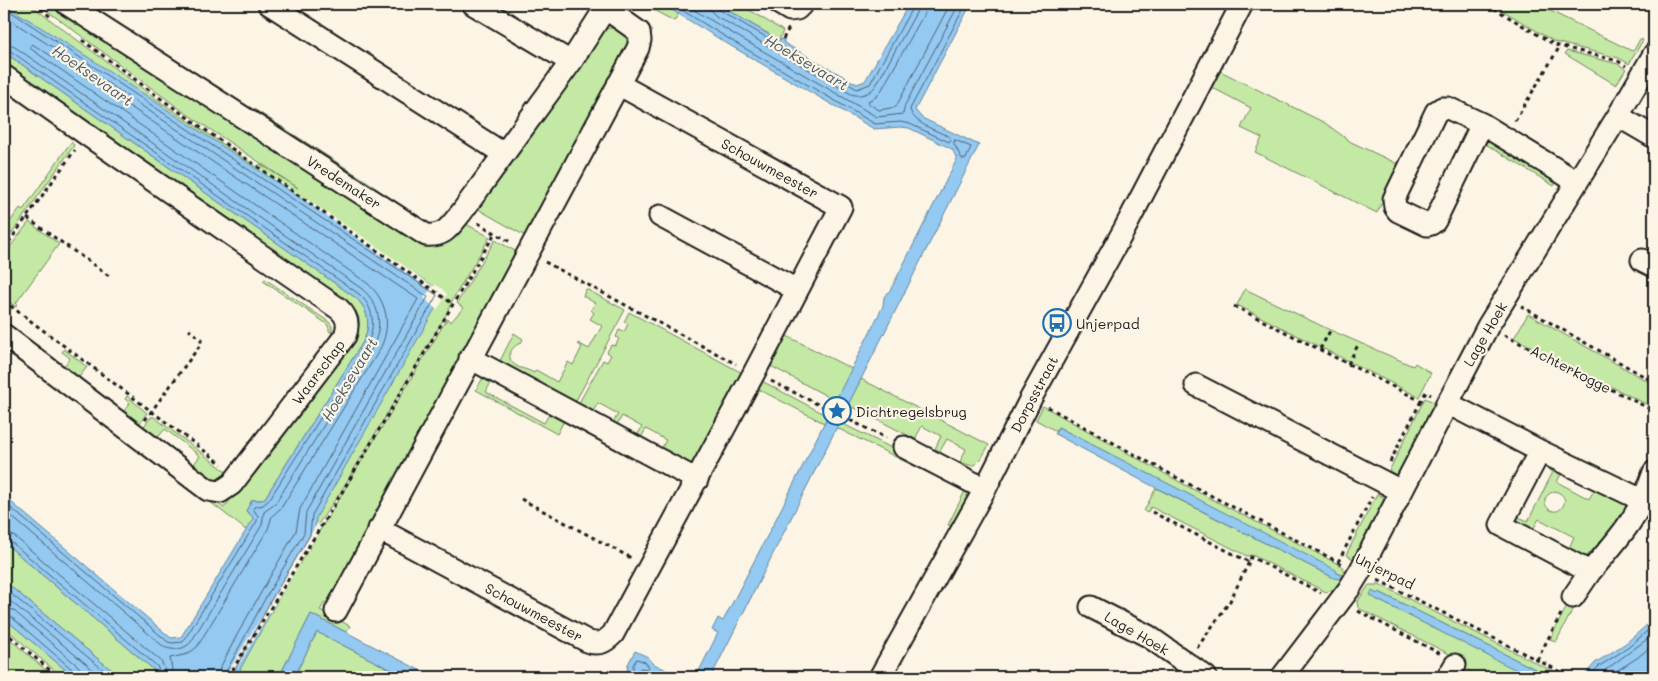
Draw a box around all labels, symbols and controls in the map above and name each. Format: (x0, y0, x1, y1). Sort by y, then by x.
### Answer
water label: Hoeksevaart (761, 29, 853, 95)
water label: Hoeksevaart (49, 40, 137, 110)
street label: Schouwmeester (718, 134, 822, 202)
street label: Vredemaker (303, 151, 385, 213)
street label: Lage Hoek (1459, 298, 1511, 370)
bus stop icon: Unjerpad (1042, 308, 1072, 338)
place label: Unjerpad (1076, 314, 1140, 333)
water label: Hoeksevaart (316, 333, 382, 425)
street label: Waarschap (287, 336, 349, 408)
street label: Achterkogge (1527, 340, 1615, 398)
street label: Dorpsstraat (1006, 352, 1062, 436)
place icon: Dichtregelsbrug (822, 396, 852, 426)
place label: Dichtregelsbrug (856, 402, 967, 421)
street label: Unjerpad (1352, 548, 1418, 594)
street label: Schouwmeester (482, 578, 586, 646)
street label: Lage Hoek (1101, 607, 1173, 659)

